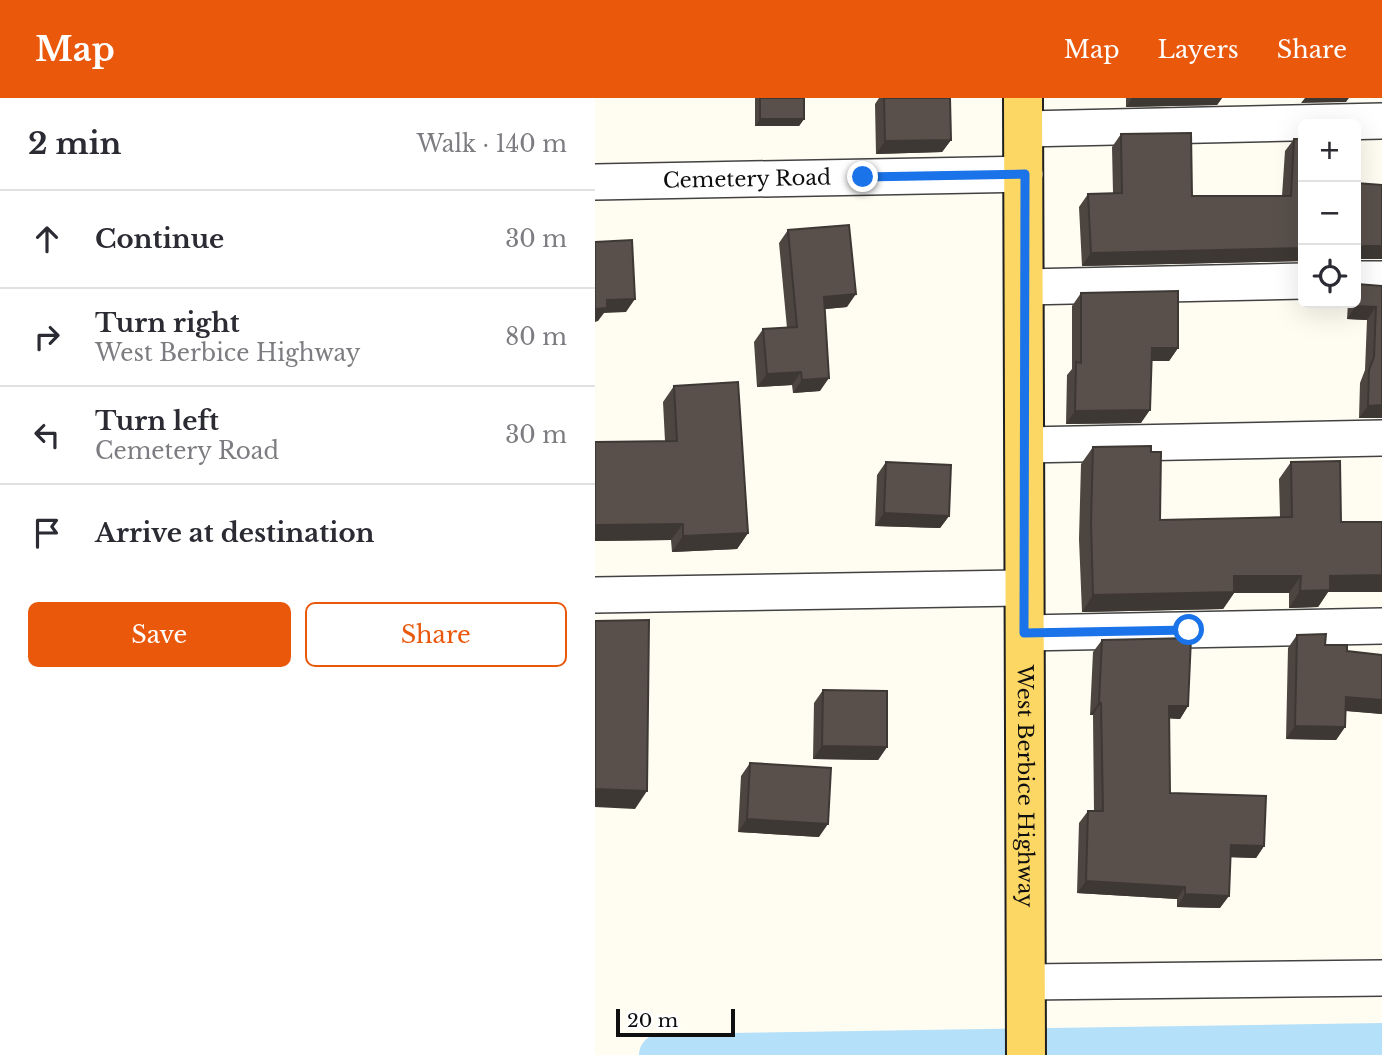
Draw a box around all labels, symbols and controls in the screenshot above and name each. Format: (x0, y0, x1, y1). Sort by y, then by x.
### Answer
text: Map (35, 29, 115, 70)
text: Map (1064, 35, 1120, 64)
text: Layers (1158, 35, 1239, 64)
text: Share (1277, 35, 1347, 64)
map controls (1298, 119, 1361, 308)
button: + (1298, 119, 1361, 182)
text: 2 min (28, 125, 121, 162)
text: Walk · 140 m (417, 130, 567, 158)
route end (847, 161, 878, 192)
street label: Cemetery Road (663, 165, 831, 194)
button: − (1298, 182, 1361, 245)
icon: ahead (28, 220, 66, 258)
text: Continue (95, 223, 224, 255)
text: 30 m (505, 225, 567, 253)
button: locate (1298, 245, 1361, 308)
text: Turn right (95, 307, 240, 339)
icon: right (28, 318, 66, 356)
text: 80 m (505, 323, 567, 351)
text: West Berbice Highway (95, 339, 361, 367)
text: Turn left (95, 405, 219, 437)
icon: left (28, 416, 66, 454)
text: 30 m (505, 421, 567, 449)
text: Cemetery Road (95, 437, 279, 465)
icon: arrive (28, 514, 66, 552)
text: Arrive at destination (95, 517, 375, 549)
button: Save (28, 602, 291, 667)
button: Share (305, 602, 567, 667)
route start (1173, 614, 1204, 645)
street label: West Berbice Highway (1012, 664, 1039, 908)
scale bar (616, 1006, 735, 1038)
text: 20 m (627, 1009, 678, 1032)

